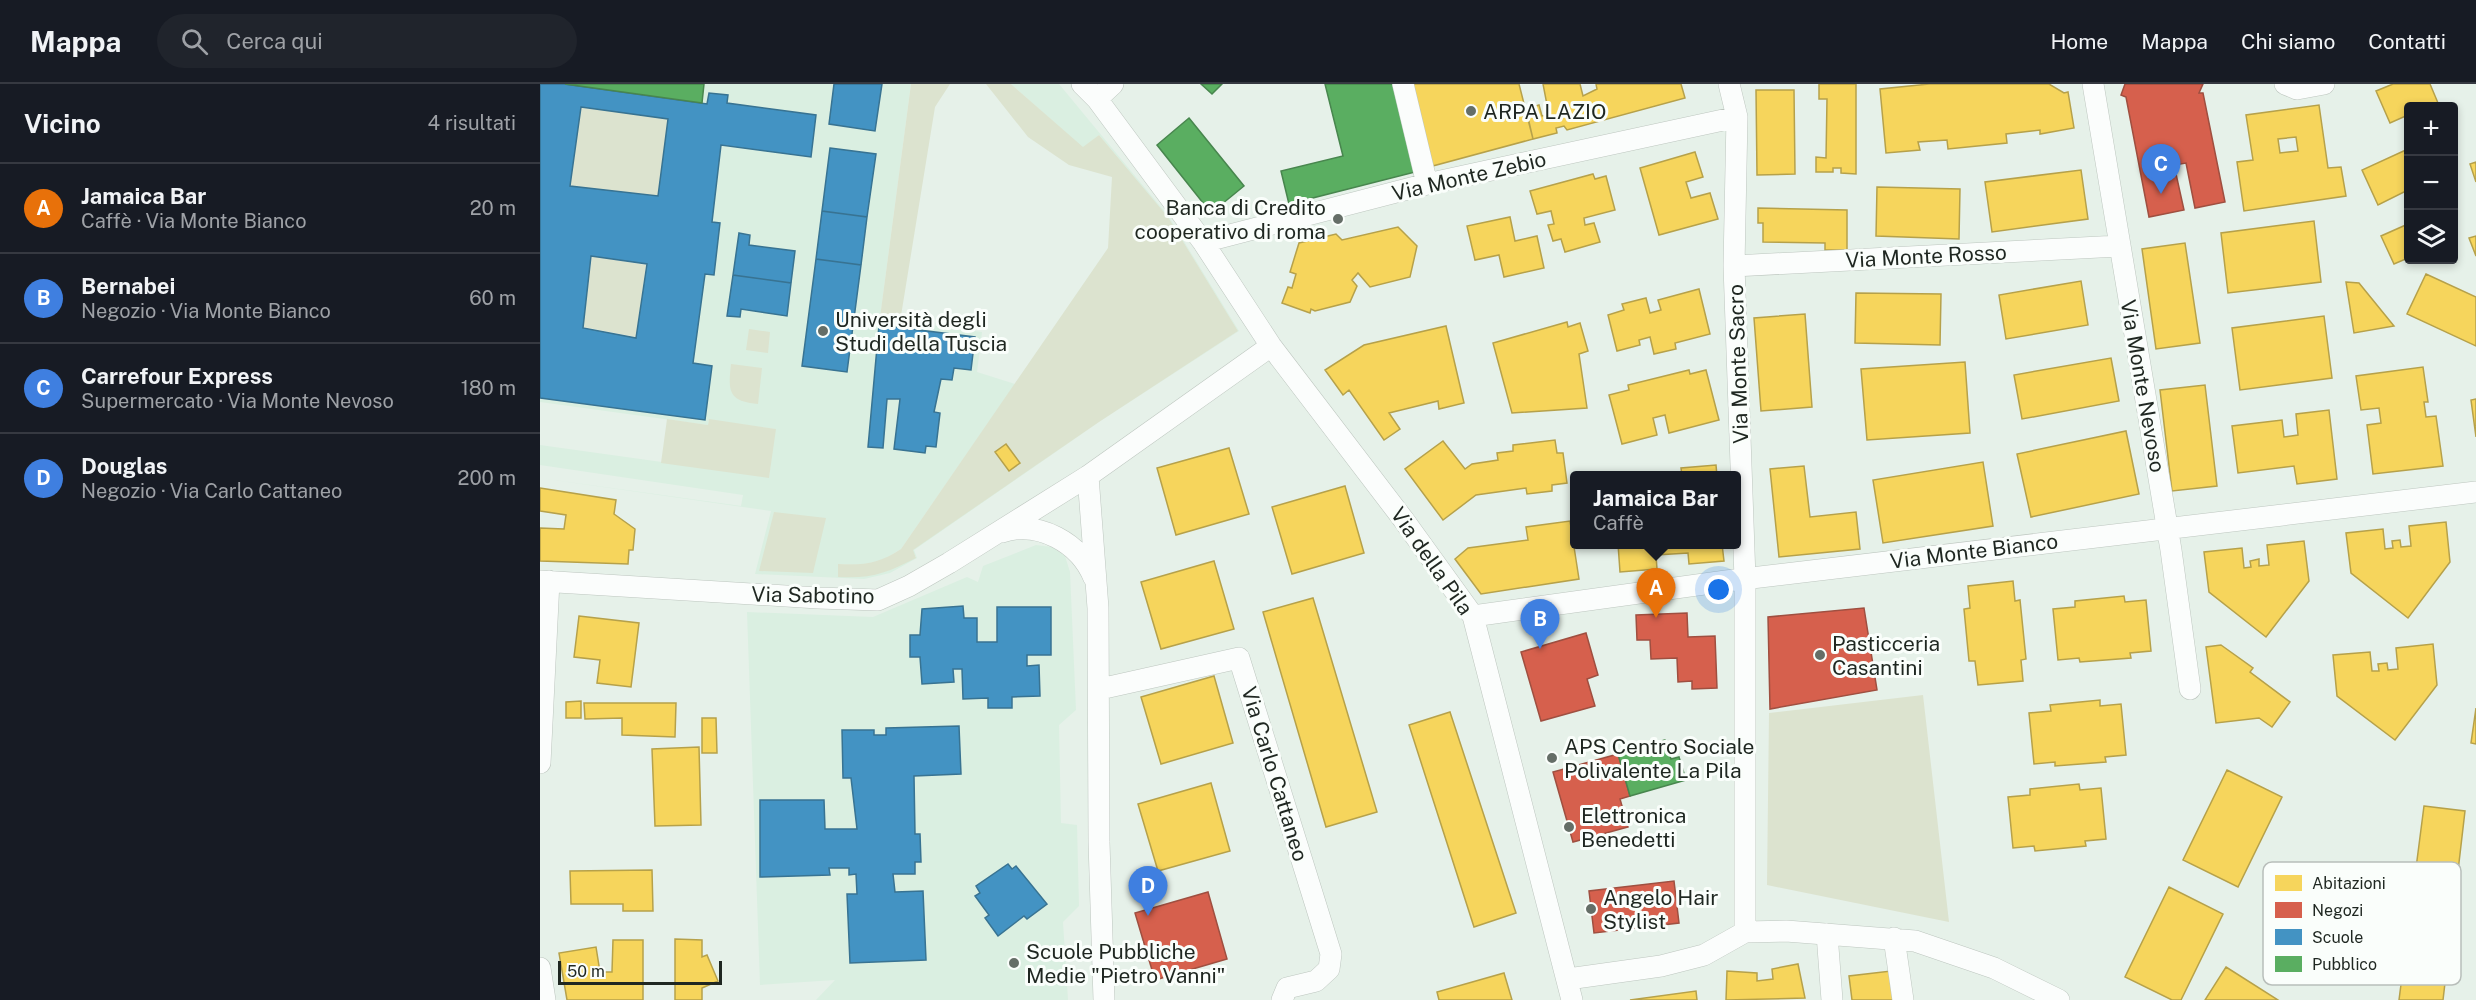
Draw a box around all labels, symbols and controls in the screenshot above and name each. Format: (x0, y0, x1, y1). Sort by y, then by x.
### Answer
search box (157, 14, 577, 68)
text: Mappa (30, 25, 121, 58)
icon: search (178, 25, 211, 58)
text: Cerca qui (226, 28, 323, 54)
text: Home (2050, 29, 2108, 54)
text: Mappa (2141, 29, 2208, 54)
text: Chi siamo (2241, 29, 2335, 54)
text: Contatti (2368, 29, 2446, 54)
place label: ARPA LAZIO (1483, 99, 1606, 124)
map controls (2404, 102, 2458, 264)
button: + (2404, 102, 2458, 156)
marker: ARPA LAZIO (1464, 104, 1478, 118)
text: Vicino (24, 108, 101, 139)
text: 4 risultati (428, 111, 516, 135)
pin: C (2142, 144, 2180, 194)
street label: Via Monte Zebio (1390, 146, 1548, 206)
button: − (2404, 156, 2458, 210)
text: Jamaica Bar (81, 183, 206, 209)
place label: Banca di Credito cooperativo di roma (1135, 195, 1326, 244)
text: A (36, 196, 51, 220)
text: 20 m (470, 196, 516, 220)
text: Caffè · Via Monte Bianco (81, 209, 306, 233)
button: layers (2404, 210, 2458, 264)
marker: Banca di Credito cooperativo di roma (1331, 212, 1345, 226)
street label: Via Monte Rosso (1845, 239, 2007, 273)
text: Bernabei (81, 273, 175, 299)
street label: Via Monte Sacro (1723, 284, 1753, 444)
text: B (37, 286, 50, 310)
text: 60 m (469, 286, 516, 310)
street label: Via Monte Nevoso (2116, 298, 2170, 474)
text: Negozio · Via Monte Bianco (81, 299, 331, 323)
place label: Università degli Studi della Tuscia (835, 307, 1007, 356)
marker: Università degli Studi della Tuscia (816, 324, 830, 338)
text: Carrefour Express (81, 363, 273, 389)
text: C (36, 376, 51, 400)
text: 180 m (461, 376, 516, 400)
text: Supermercato · Via Monte Nevoso (81, 389, 394, 413)
text: Douglas (81, 453, 167, 479)
text: D (36, 466, 51, 490)
text: 200 m (458, 466, 516, 490)
popup (1570, 471, 1741, 549)
text: Negozio · Via Carlo Cattaneo (81, 479, 342, 503)
text: Jamaica Bar (1593, 485, 1718, 511)
street label: Via della Pila (1386, 502, 1478, 620)
text: Caffè (1593, 511, 1644, 535)
street label: Via Monte Bianco (1889, 528, 2059, 574)
pin: A (1636, 568, 1676, 618)
your location (1704, 575, 1733, 604)
street label: Via Sabotino (751, 581, 875, 609)
pin: B (1520, 600, 1560, 649)
place label: Pasticceria Casantini (1832, 631, 1940, 680)
marker: Pasticceria Casantini (1813, 648, 1827, 662)
street label: Via Carlo Cattaneo (1237, 684, 1313, 864)
place label: APS Centro Sociale Polivalente La Pila (1564, 734, 1754, 783)
marker: APS Centro Sociale Polivalente La Pila (1545, 751, 1559, 765)
place label: Elettronica Benedetti (1581, 803, 1686, 852)
marker: Elettronica Benedetti (1562, 820, 1576, 834)
legend (2263, 862, 2461, 985)
pin: D (1128, 866, 1168, 916)
text: Abitazioni (2312, 874, 2386, 893)
place label: Angelo Hair Stylist (1603, 885, 1719, 934)
text: Negozi (2312, 901, 2363, 920)
marker: Angelo Hair Stylist (1584, 902, 1598, 916)
text: Scuole (2312, 928, 2363, 947)
place label: Scuole Pubbliche Medie "Pietro Vanni" (1026, 939, 1226, 988)
text: Pubblico (2312, 955, 2377, 974)
marker: Scuole Pubbliche Medie "Pietro Vanni" (1007, 956, 1021, 970)
scale bar (558, 958, 722, 986)
text: 50 m (567, 962, 605, 981)

